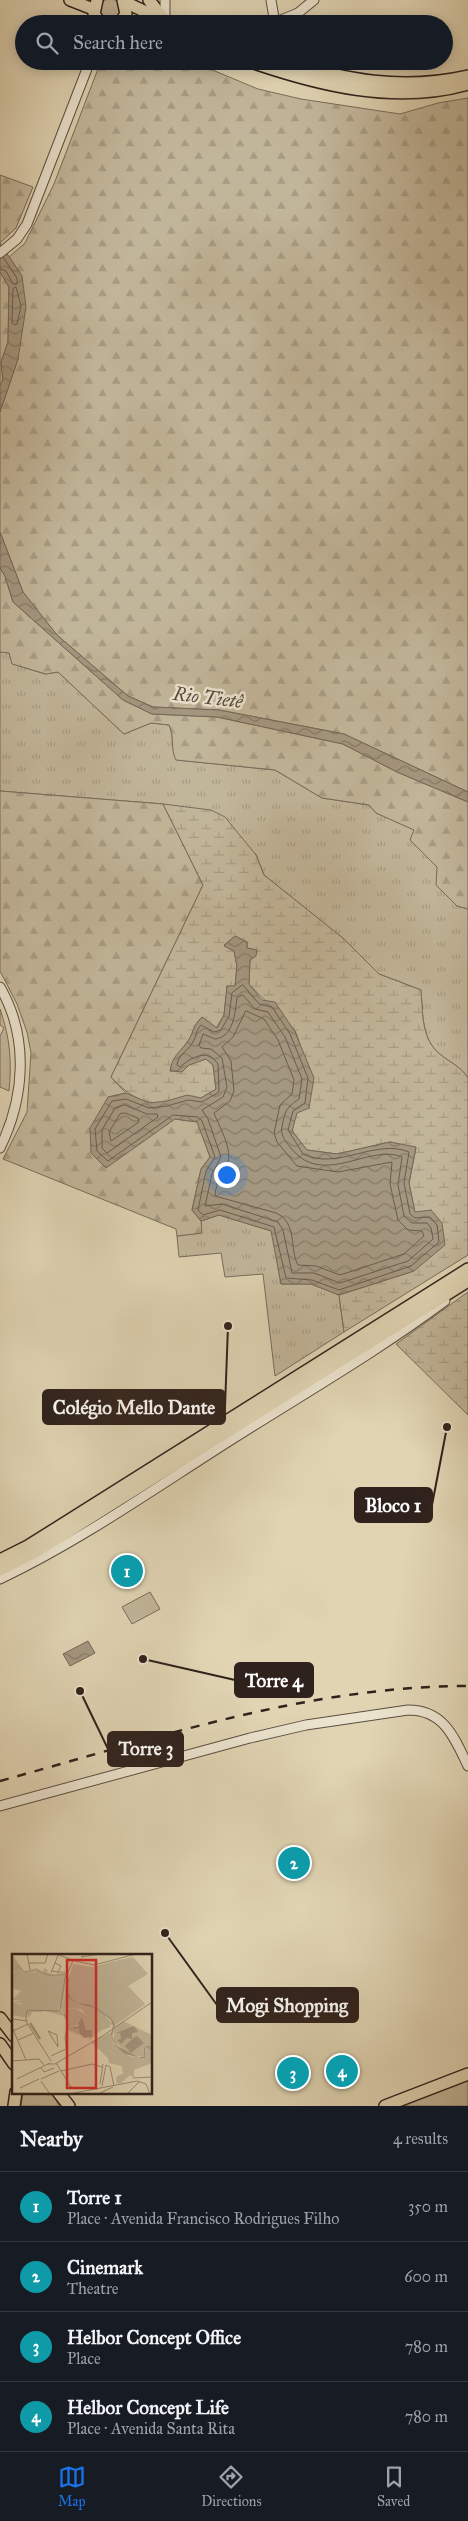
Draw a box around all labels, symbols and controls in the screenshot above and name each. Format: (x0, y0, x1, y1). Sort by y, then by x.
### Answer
search box (15, 15, 453, 70)
icon: search (33, 29, 61, 57)
text: Search here (73, 31, 163, 54)
water label: Rio Tietê (171, 682, 245, 713)
your location (214, 1162, 240, 1188)
callout: Colégio Mello Dante (43, 1390, 225, 1424)
text: Colégio Mello Dante (53, 1396, 215, 1420)
callout: Bloco 1 (355, 1488, 432, 1522)
text: Bloco 1 (365, 1494, 422, 1517)
pin: 1 (111, 1552, 143, 1590)
callout: Torre 4 (235, 1663, 313, 1697)
text: Torre 4 (244, 1669, 304, 1693)
callout: Torre 3 (108, 1732, 183, 1766)
text: Torre 3 (118, 1737, 173, 1761)
pin: 2 (278, 1844, 310, 1882)
inset map (12, 1954, 152, 2094)
callout: Mogi Shopping (217, 1988, 358, 2022)
text: Mogi Shopping (226, 1994, 349, 2018)
pin: 4 (326, 2052, 358, 2090)
pin: 3 (277, 2054, 309, 2092)
text: Nearby (20, 2126, 83, 2152)
text: 4 results (393, 2129, 448, 2148)
text: Torre 1 (67, 2186, 122, 2209)
text: 1 (33, 2197, 39, 2216)
text: 350 m (408, 2197, 448, 2216)
text: Place · Avenida Francisco Rodrigues Filho (67, 2209, 339, 2228)
text: Cinemark (67, 2256, 143, 2279)
text: 2 (32, 2267, 40, 2286)
text: 600 m (404, 2267, 448, 2286)
text: Theatre (67, 2279, 118, 2298)
text: Helbor Concept Office (67, 2326, 241, 2349)
text: 3 (33, 2337, 39, 2356)
text: 780 m (405, 2337, 448, 2356)
text: Place (67, 2349, 101, 2368)
text: Helbor Concept Life (67, 2396, 229, 2419)
text: 4 (32, 2407, 40, 2426)
text: 780 m (405, 2407, 448, 2426)
text: Place · Avenida Santa Rita (67, 2419, 235, 2438)
tab: Map (58, 2463, 86, 2510)
tab: Directions (201, 2463, 262, 2510)
tab: Saved (377, 2463, 410, 2510)

